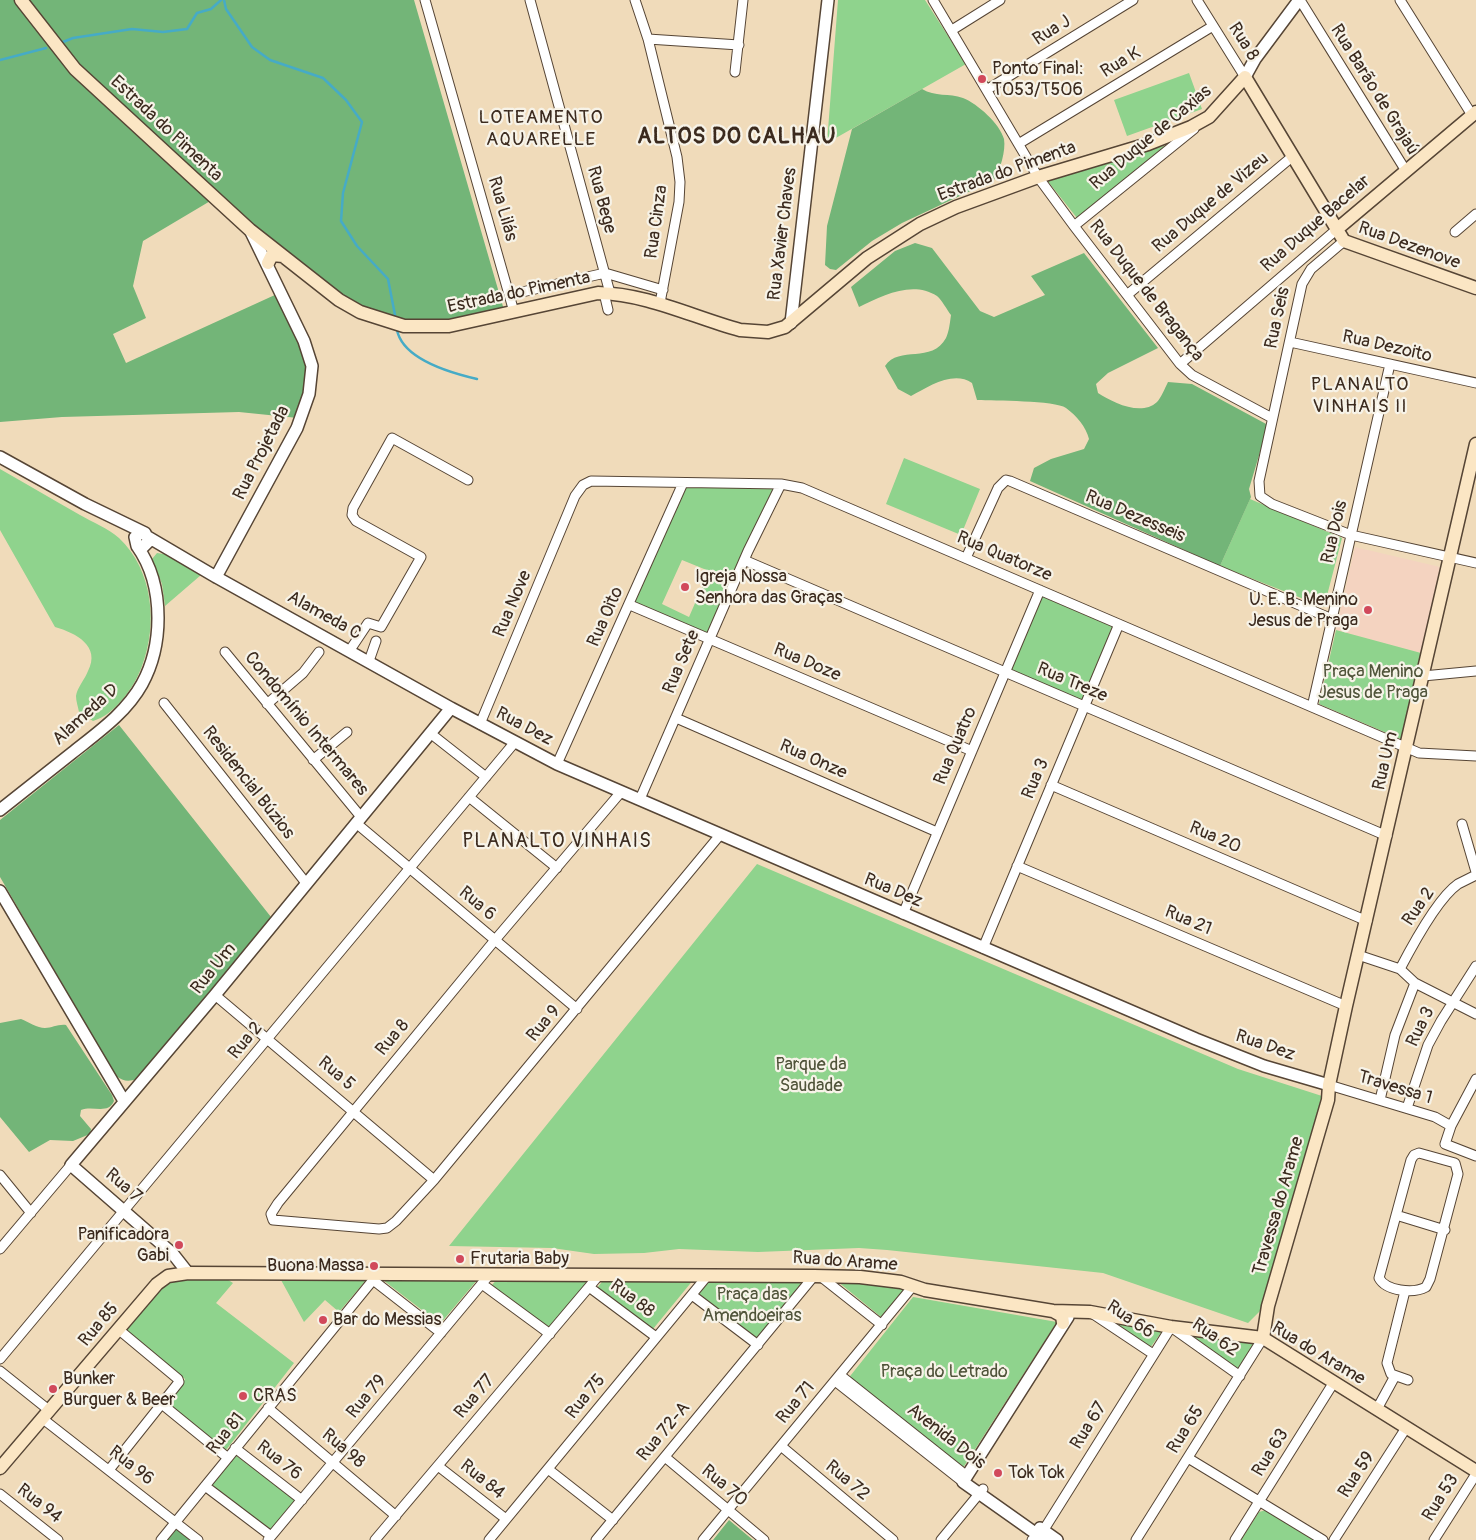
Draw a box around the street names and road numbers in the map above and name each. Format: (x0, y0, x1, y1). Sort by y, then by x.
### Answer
street label: Rua J (1029, 11, 1075, 51)
street label: Rua 8 (1223, 19, 1263, 65)
street label: Rua Barão de Grajaú (1325, 21, 1423, 159)
street label: Rua K (1097, 43, 1145, 83)
street label: Estrada do Pimenta (105, 72, 227, 186)
street label: Rua Duque de Caxias (1086, 81, 1216, 195)
street label: Estrada do Pimenta (935, 137, 1079, 207)
street label: Rua Duque de Vizeu (1148, 148, 1274, 258)
street label: Rua Bege (582, 164, 620, 236)
street label: Rua Xavier Chaves (764, 166, 802, 302)
street label: Rua Duque Bacelar (1257, 171, 1375, 277)
street label: Rua Lilás (483, 174, 521, 244)
street label: Rua Cinza (641, 184, 673, 260)
street label: Rua Duque de Bragança (1084, 216, 1208, 366)
street label: Rua Dezenove (1355, 218, 1463, 274)
street label: Estrada do Pimenta (446, 267, 592, 319)
street label: Rua Seis (1261, 285, 1295, 351)
street label: Rua Dezoito (1340, 326, 1434, 368)
street label: Rua Projetada (229, 402, 295, 504)
street label: Rua Dezesseis (1082, 486, 1188, 548)
street label: Rua Dois (1317, 498, 1353, 566)
street label: Rua Quatorze (953, 527, 1055, 587)
street label: Rua Nove (489, 567, 537, 641)
street label: Rua Oito (583, 584, 629, 650)
street label: Alameda C (283, 587, 365, 645)
street label: Rua Sete (659, 627, 705, 697)
street label: Rua Doze (770, 639, 844, 687)
street label: Condomínio Intermares (239, 648, 373, 800)
street label: Rua Treze (1034, 659, 1110, 707)
street label: Alameda D (48, 680, 124, 750)
street label: Rua Dez (492, 703, 556, 751)
street label: Rua Quatro (930, 704, 982, 788)
street label: Residencial Búzios (197, 722, 299, 844)
street label: Rua Um (1369, 730, 1403, 792)
street label: Rua Onze (776, 736, 850, 784)
street label: Rua 3 (1018, 756, 1054, 802)
street label: Rua 20 (1186, 817, 1244, 859)
street label: Rua Dez (861, 869, 925, 913)
street label: Rua 6 (454, 882, 500, 926)
street label: Rua 2 (1398, 884, 1440, 930)
street label: Rua 21 (1161, 902, 1215, 940)
street label: Rua Um (187, 939, 241, 999)
street label: Rua 9 (523, 1001, 565, 1047)
street label: Rua 3 (1402, 1003, 1440, 1051)
street label: Rua 8 (372, 1015, 414, 1061)
street label: Rua 2 (224, 1018, 268, 1064)
street label: Rua Dez (1233, 1026, 1297, 1066)
street label: Rua 5 (313, 1052, 359, 1096)
street label: Travessa 1 (1355, 1066, 1435, 1110)
street label: Travessa do Arame (1249, 1134, 1309, 1278)
street label: Rua 7 (100, 1164, 146, 1208)
street label: Rua do Arame (792, 1248, 898, 1276)
street label: Rua 88 (606, 1275, 658, 1323)
street label: Rua 66 (1102, 1296, 1158, 1344)
street label: Rua 85 (74, 1299, 124, 1351)
street label: Rua 62 (1187, 1314, 1243, 1362)
street label: Rua do Arame (1267, 1318, 1369, 1390)
street label: Rua 75 (562, 1370, 610, 1424)
street label: Rua 79 (342, 1371, 392, 1423)
street label: Rua 77 (450, 1371, 500, 1423)
street label: Rua 71 (772, 1378, 820, 1428)
street label: Rua 72-A (633, 1398, 695, 1466)
street label: Rua 67 (1066, 1398, 1112, 1454)
street label: Avenida Dois (902, 1400, 990, 1474)
street label: Rua 65 (1163, 1402, 1209, 1458)
street label: Rua 81 (203, 1409, 249, 1459)
street label: Rua 98 (317, 1425, 369, 1473)
street label: Rua 63 (1248, 1425, 1294, 1481)
street label: Rua 76 (252, 1437, 306, 1485)
street label: Rua 96 (104, 1442, 158, 1490)
street label: Rua 59 (1334, 1448, 1380, 1502)
street label: Rua 84 (455, 1455, 509, 1505)
street label: Rua 72 (820, 1456, 874, 1506)
street label: Rua 70 (697, 1461, 751, 1511)
street label: Rua 53 (1418, 1470, 1464, 1526)
street label: Rua 94 (12, 1480, 66, 1528)

